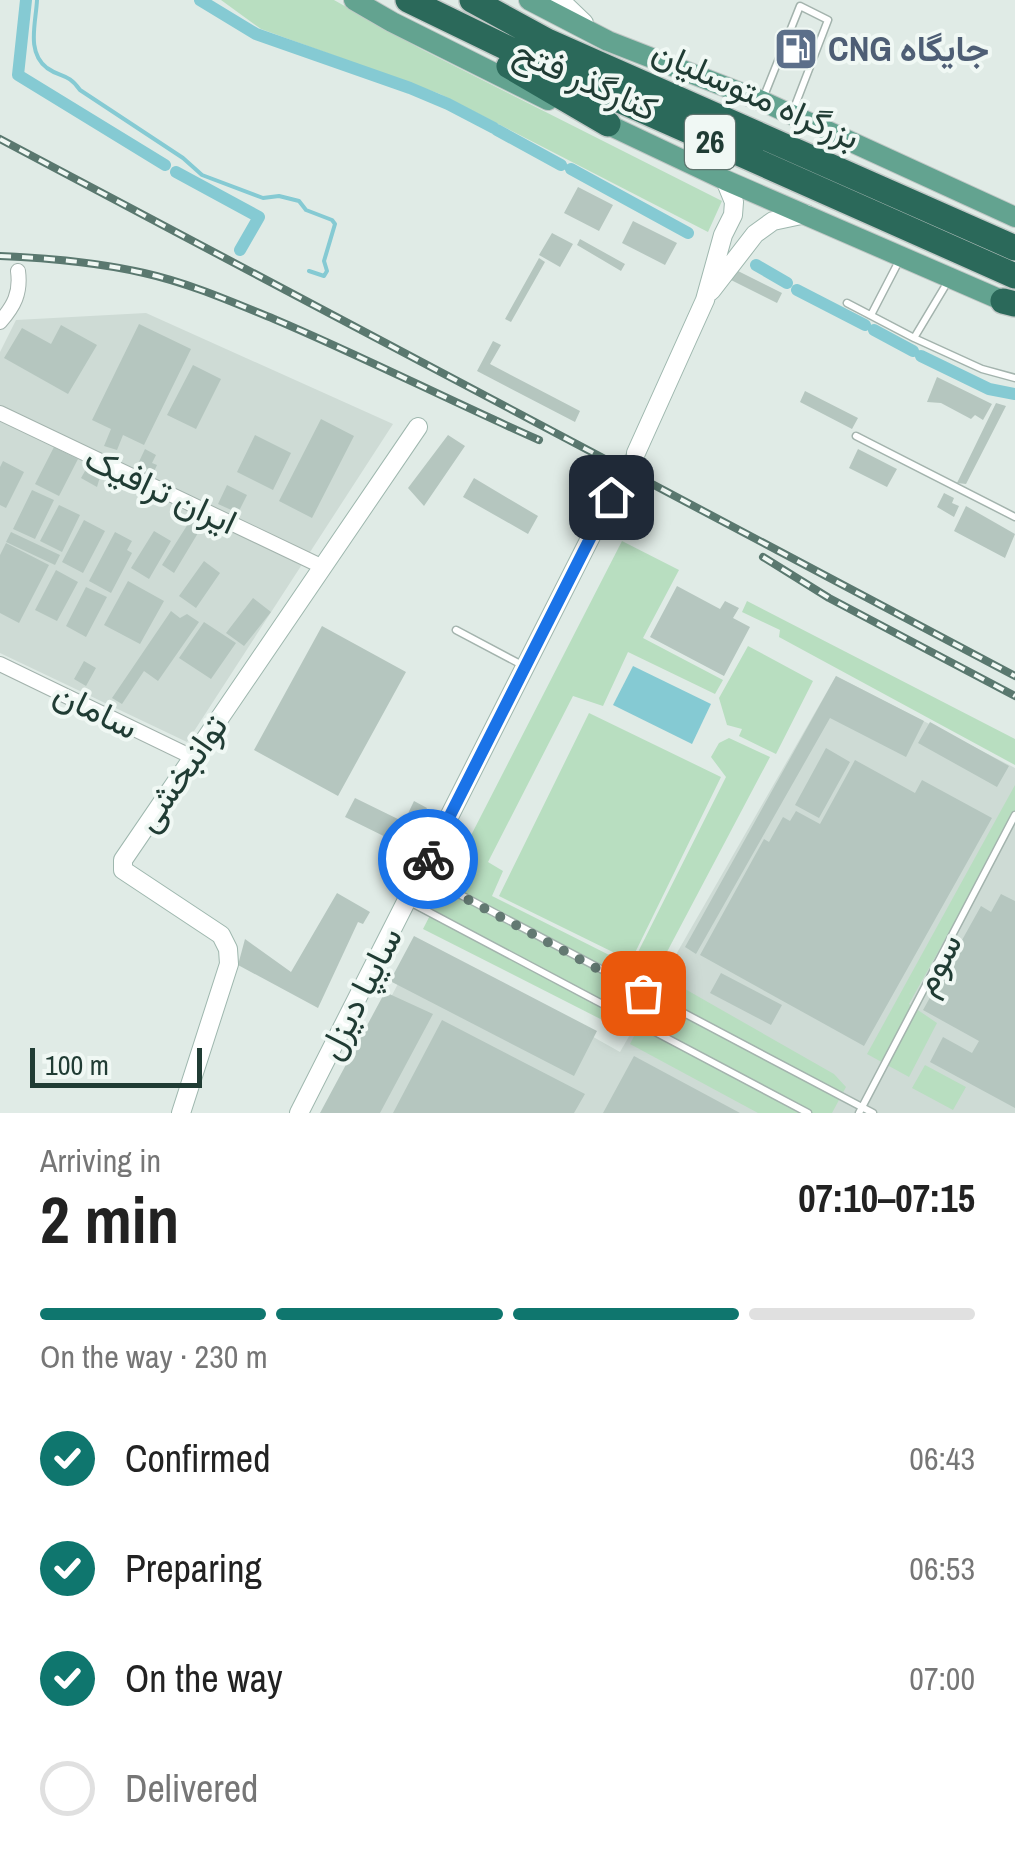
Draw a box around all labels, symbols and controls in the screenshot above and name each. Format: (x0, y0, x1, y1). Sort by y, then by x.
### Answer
place label: CNG جایگاه (828, 25, 989, 72)
fuel station icon: CNG جایگاه (773, 26, 819, 72)
street label: کنارگذر فتح (507, 27, 665, 133)
street label: بزرگراه متوسلیان (645, 27, 867, 160)
road number: 26 (685, 115, 735, 169)
street label: ایران ترافیک (78, 434, 245, 545)
pin (569, 455, 654, 540)
icon: home (584, 470, 639, 525)
street label: سامان (46, 669, 146, 750)
street label: توانبخشی (123, 705, 238, 841)
courier (378, 809, 478, 909)
icon: bike (401, 832, 456, 887)
street label: سایپا دیزل (306, 919, 414, 1067)
street label: سوم (901, 924, 972, 1003)
pin (601, 951, 686, 1036)
icon: bag (616, 966, 671, 1021)
scale bar (30, 1043, 202, 1088)
text: 100 m (45, 1046, 109, 1084)
text: Arriving in (40, 1139, 161, 1182)
text: 07:10–07:15 (798, 1173, 975, 1224)
text: 2 min (40, 1176, 179, 1263)
text: On the way · 230 m (40, 1335, 268, 1378)
icon: check (40, 1431, 95, 1486)
text: Confirmed (125, 1433, 270, 1484)
text: 06:43 (909, 1437, 975, 1480)
icon: check (40, 1541, 95, 1596)
text: Preparing (125, 1543, 262, 1594)
text: 06:53 (909, 1547, 975, 1590)
icon: check (40, 1651, 95, 1706)
text: On the way (125, 1653, 283, 1704)
text: 07:00 (909, 1657, 975, 1700)
text: Delivered (125, 1763, 258, 1814)

